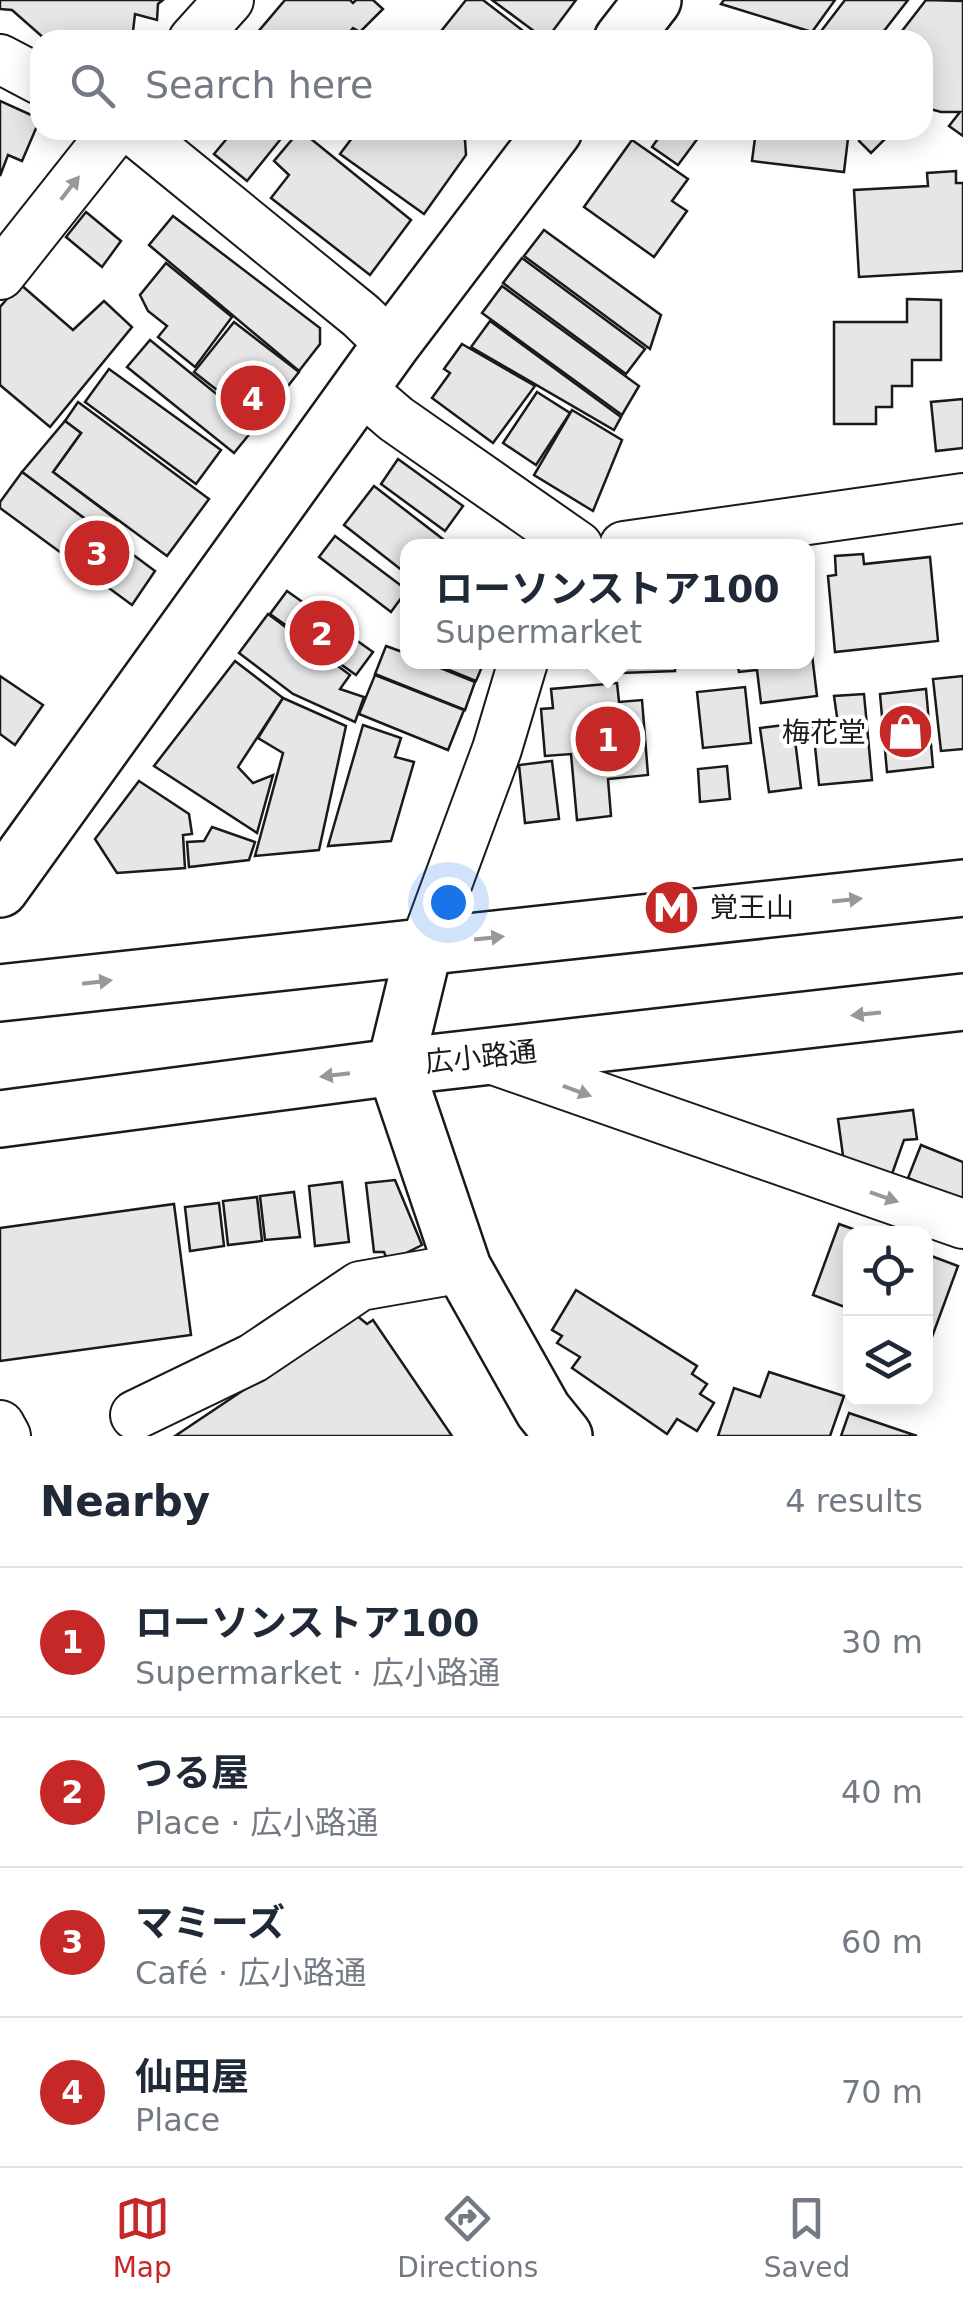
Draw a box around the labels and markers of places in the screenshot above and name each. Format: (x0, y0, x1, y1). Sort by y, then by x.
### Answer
pin: 4 (220, 360, 286, 436)
pin: 3 (64, 516, 130, 590)
pin: 2 (290, 596, 354, 670)
pin: 1 (576, 702, 640, 776)
shop icon: 梅花堂 (875, 702, 935, 762)
place label: 梅花堂 (782, 716, 866, 749)
metro station icon: 覚王山 (641, 877, 701, 937)
place label: 覚王山 (710, 891, 794, 924)

